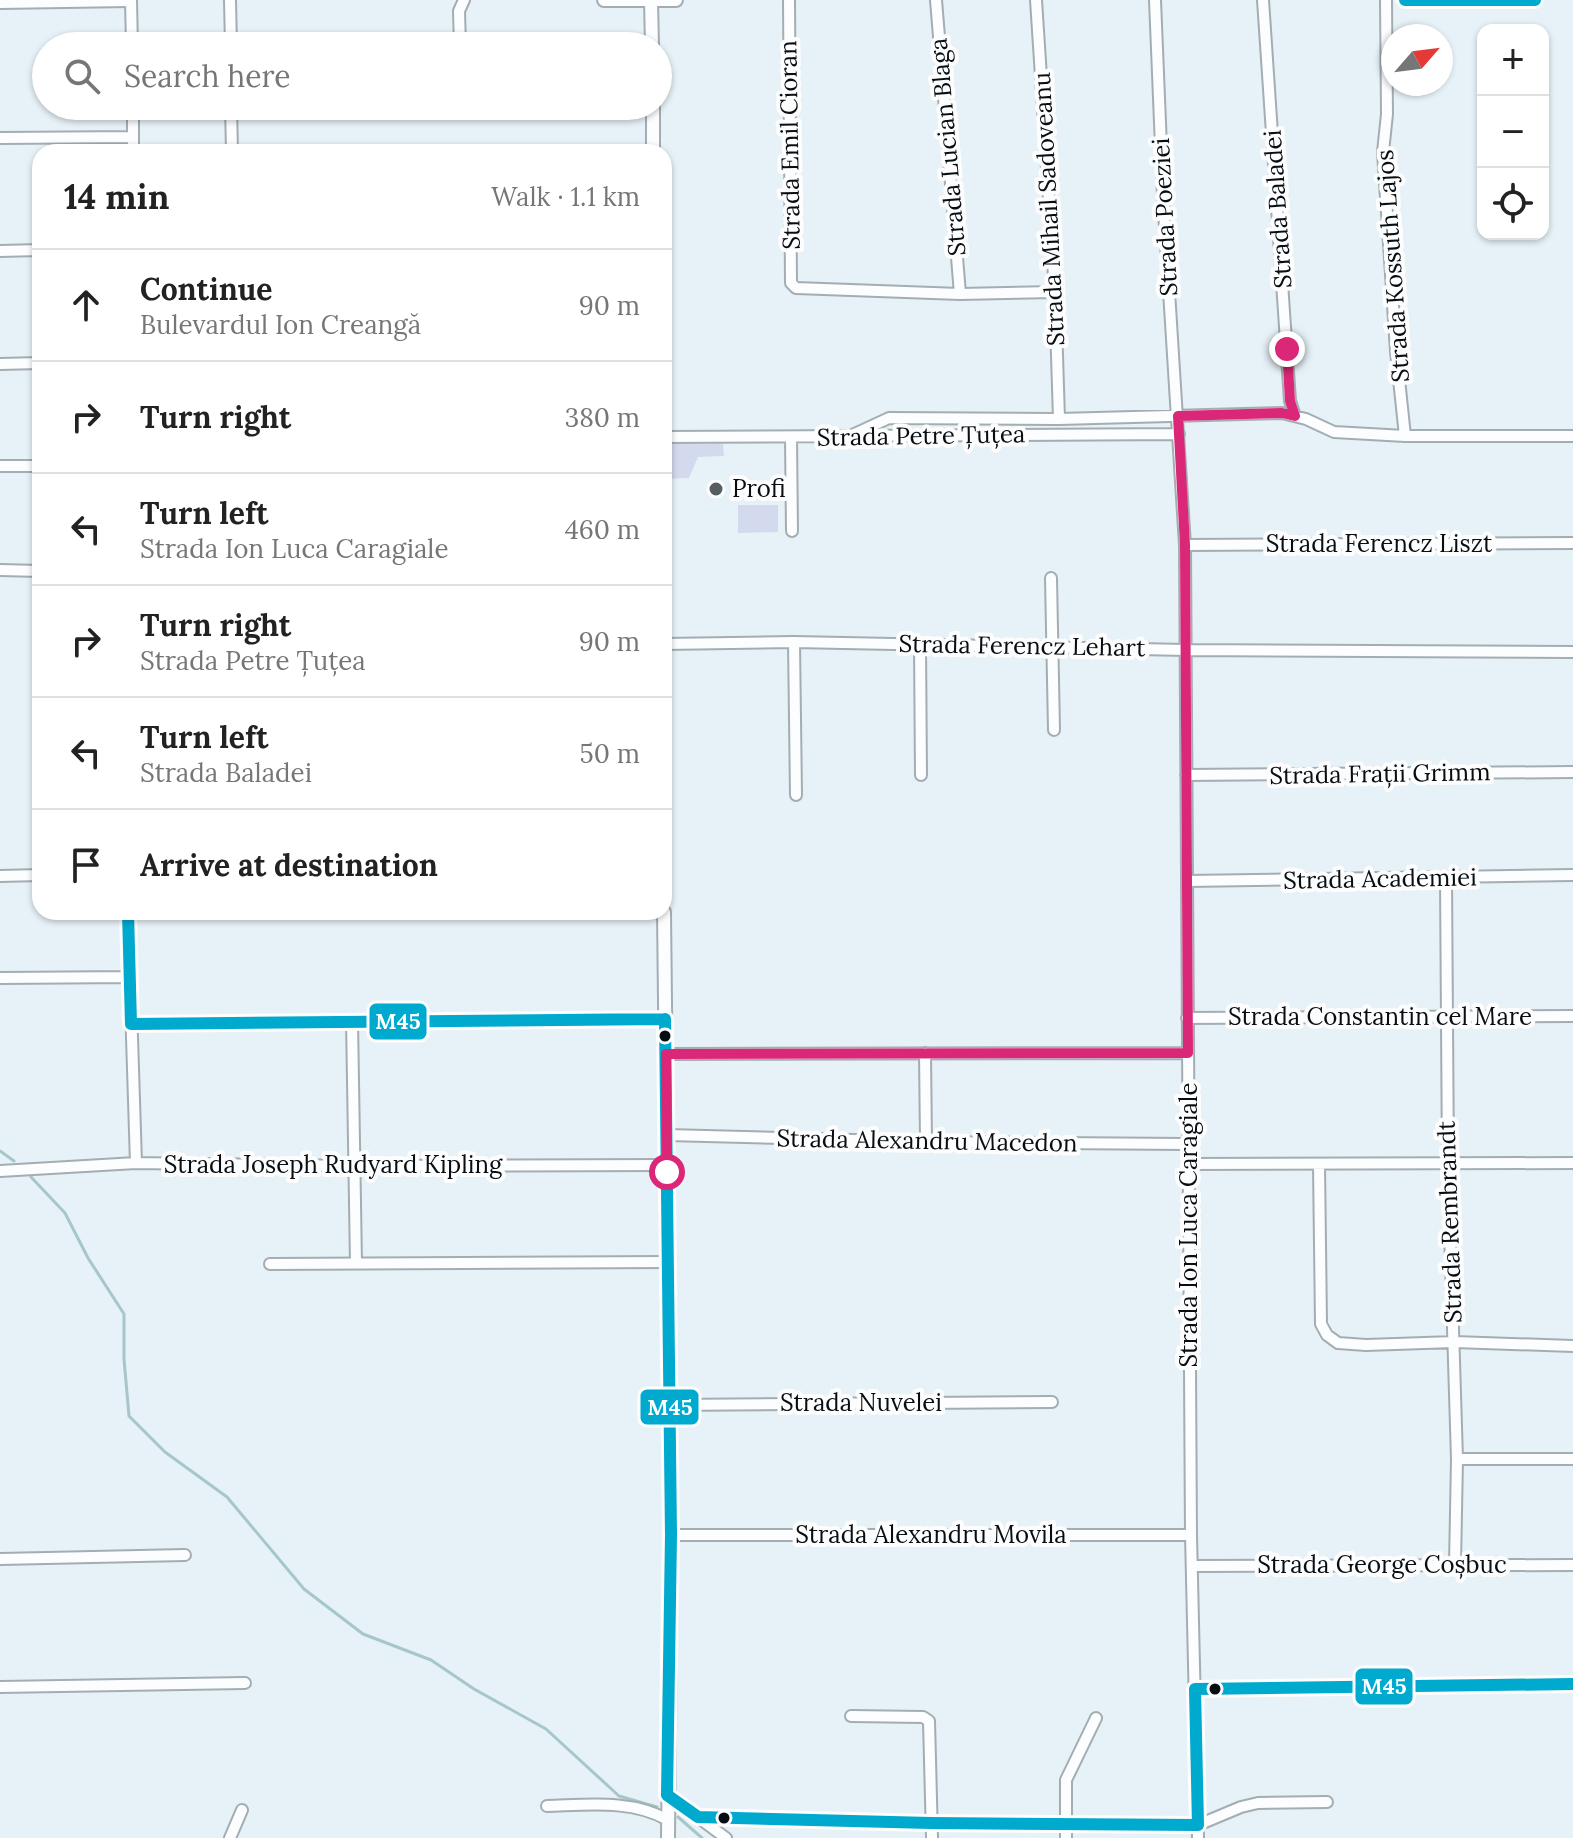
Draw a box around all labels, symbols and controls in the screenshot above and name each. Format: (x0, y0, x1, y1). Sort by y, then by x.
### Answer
north arrow (1381, 24, 1453, 96)
map controls (1477, 24, 1549, 240)
button: + (1477, 24, 1549, 96)
search box (32, 32, 672, 120)
street label: Strada Lucian Blaga (923, 37, 972, 257)
street label: Strada Emil Cioran (772, 40, 807, 250)
icon: search (60, 54, 104, 98)
text: Search here (124, 57, 291, 95)
street label: Strada Mihail Sadoveanu (1026, 71, 1071, 347)
button: − (1477, 96, 1549, 168)
street label: Strada Baladei (1257, 129, 1299, 289)
street label: Strada Poeziei (1145, 137, 1184, 297)
street label: Strada Kossuth Lajos (1369, 149, 1416, 383)
button: locate (1477, 168, 1549, 240)
text: 14 min (64, 175, 169, 218)
text: Walk · 1.1 km (491, 180, 640, 213)
text: Continue (140, 270, 272, 308)
icon: ahead (64, 283, 108, 327)
text: 90 m (579, 289, 640, 322)
text: Bulevardul Ion Creangă (140, 308, 421, 341)
route end (1269, 331, 1305, 367)
icon: right (64, 395, 108, 439)
text: Turn right (140, 398, 291, 436)
text: 380 m (565, 401, 640, 434)
street label: Strada Petre Țuțea (817, 418, 1025, 453)
place label: Profi (732, 473, 786, 504)
marker: Profi (707, 480, 725, 498)
text: Turn left (140, 494, 268, 532)
icon: left (64, 507, 108, 551)
text: 460 m (565, 513, 640, 546)
street label: Strada Ferencz Liszt (1266, 528, 1493, 559)
text: Strada Ion Luca Caragiale (140, 532, 449, 565)
text: Turn right (140, 606, 291, 644)
icon: right (64, 619, 108, 663)
text: 90 m (579, 625, 640, 658)
street label: Strada Ferencz Lehart (898, 628, 1146, 663)
text: Strada Petre Țuțea (140, 644, 366, 677)
text: Turn left (140, 718, 268, 756)
icon: left (64, 731, 108, 775)
text: 50 m (580, 737, 640, 770)
text: Strada Baladei (140, 756, 312, 789)
street label: Strada Frații Grimm (1269, 756, 1491, 791)
icon: arrive (64, 843, 108, 887)
text: Arrive at destination (140, 846, 438, 884)
street label: Strada Academiei (1283, 861, 1477, 896)
street label: Strada Constantin cel Mare (1228, 1001, 1532, 1032)
line badge: M45 (368, 1002, 428, 1041)
text: M45 (375, 1007, 421, 1035)
unlabelled marker (657, 1028, 673, 1044)
street label: Strada Ion Luca Caragiale (1173, 1083, 1204, 1367)
street label: Strada Rembrandt (1430, 1120, 1469, 1324)
street label: Strada Alexandru Macedon (776, 1122, 1078, 1159)
street label: Strada Joseph Rudyard Kipling (164, 1149, 503, 1180)
route start (649, 1154, 685, 1190)
street label: Strada Nuvelei (780, 1387, 942, 1418)
line badge: M45 (639, 1388, 700, 1426)
text: M45 (647, 1393, 693, 1421)
street label: Strada Alexandru Movila (795, 1519, 1067, 1550)
street label: Strada George Coșbuc (1257, 1549, 1507, 1580)
line badge: M45 (1354, 1667, 1414, 1706)
text: M45 (1361, 1672, 1407, 1700)
unlabelled marker (1207, 1681, 1223, 1697)
unlabelled marker (716, 1810, 732, 1826)

